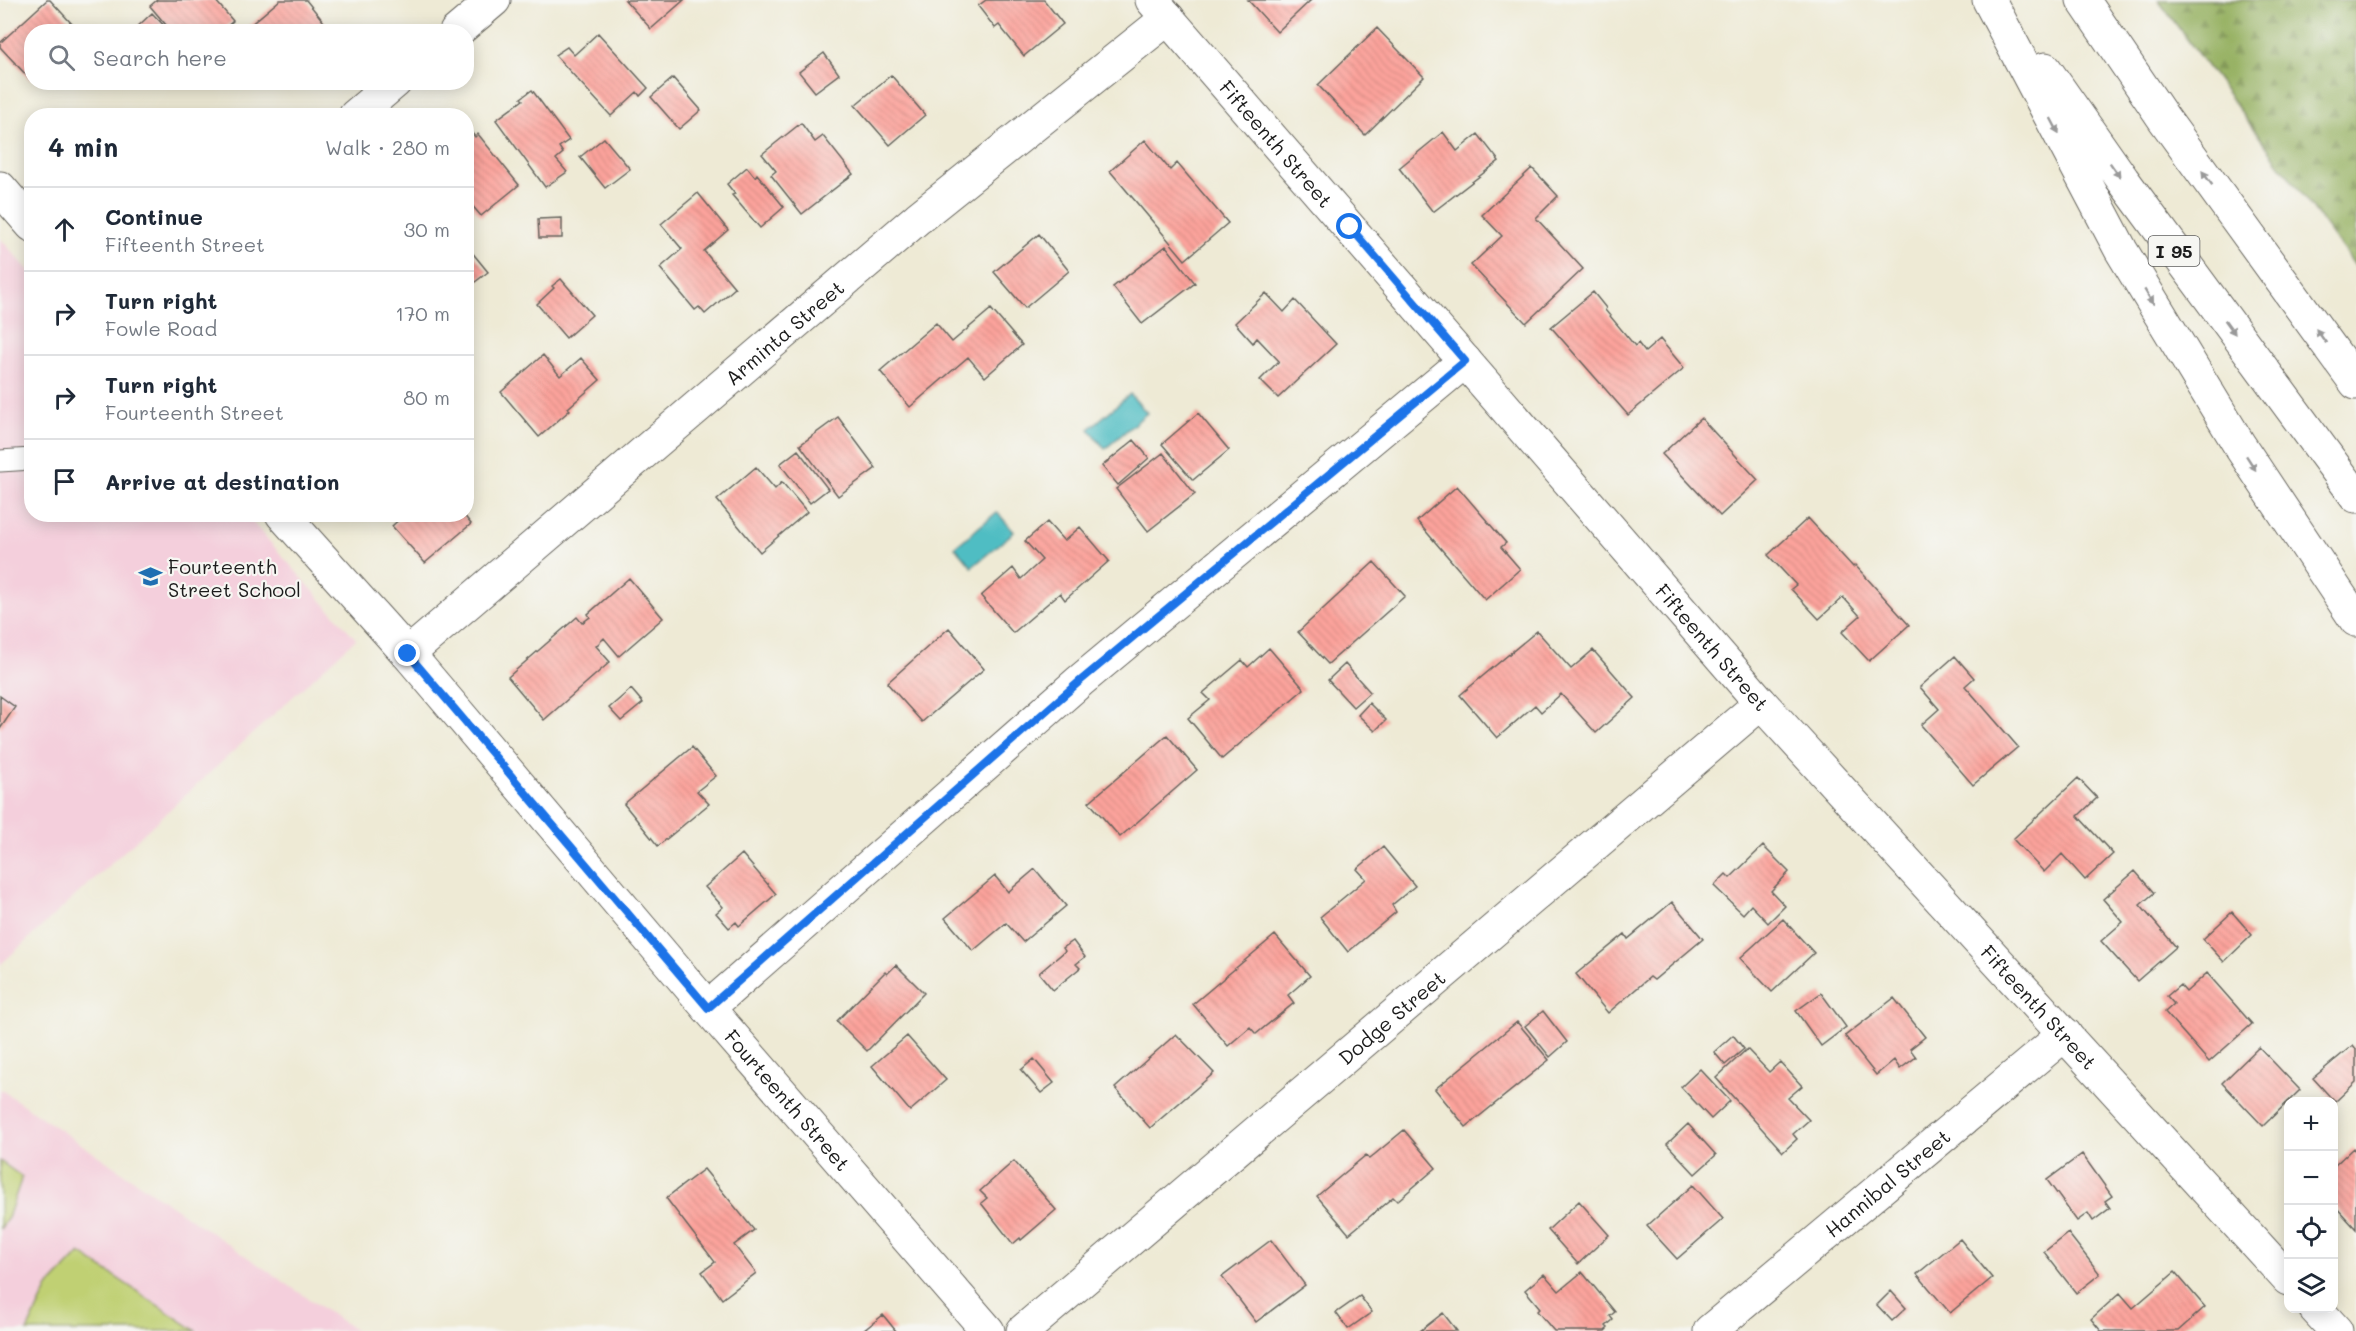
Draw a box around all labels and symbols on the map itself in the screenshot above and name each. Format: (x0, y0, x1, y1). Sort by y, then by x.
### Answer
street label: Fifteenth Street (1214, 75, 1339, 213)
one-way arrow (2050, 118, 2060, 135)
one-way arrow (2109, 161, 2121, 177)
one-way arrow (2201, 170, 2213, 185)
route start (1336, 213, 1362, 239)
road number: I 95 (2148, 236, 2200, 266)
street label: Arminta Street (719, 274, 849, 390)
one-way arrow (2144, 289, 2155, 305)
one-way arrow (2223, 320, 2235, 335)
one-way arrow (2315, 328, 2327, 344)
one-way arrow (2245, 455, 2256, 471)
place label: Fourteenth Street School (168, 553, 301, 602)
school or university icon: Fourteenth Street School (137, 564, 163, 590)
street label: Fifteenth Street (1650, 578, 1775, 716)
route end (394, 640, 420, 666)
street label: Fifteenth Street (1975, 939, 2103, 1075)
street label: Dodge Street (1333, 965, 1450, 1070)
street label: Fourteenth Street (719, 1024, 856, 1176)
street label: Hannibal Street (1819, 1123, 1955, 1243)

